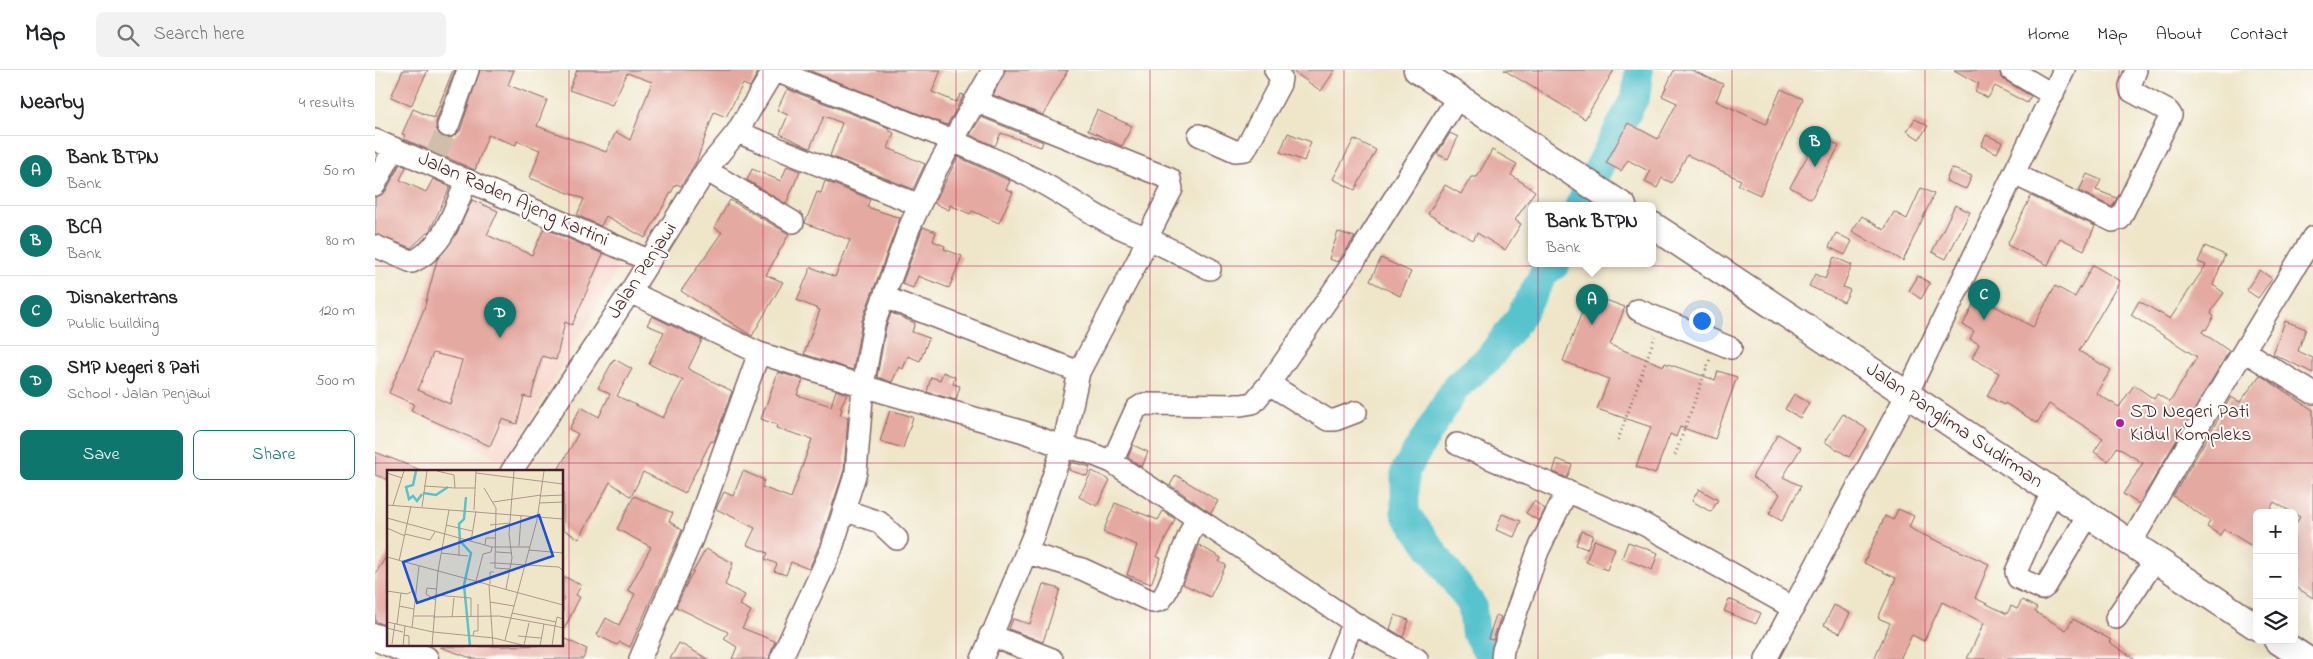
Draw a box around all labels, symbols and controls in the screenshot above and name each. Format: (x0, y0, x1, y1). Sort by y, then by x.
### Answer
search box (96, 12, 446, 57)
text: Map (25, 17, 66, 52)
icon: search (114, 21, 142, 49)
text: Search here (154, 21, 245, 48)
text: Home (2028, 22, 2069, 48)
text: Map (2097, 22, 2128, 48)
text: About (2156, 22, 2202, 48)
text: Contact (2230, 22, 2288, 48)
text: Nearby (20, 88, 84, 118)
text: 4 results (299, 91, 355, 115)
pin: B (1799, 126, 1831, 167)
text: Bank BTPN (67, 145, 159, 172)
street label: Jalan Raden Ajeng Kartini (413, 145, 613, 256)
text: A (31, 159, 41, 183)
text: 50 m (323, 159, 355, 183)
text: Bank (67, 172, 101, 196)
popup (1528, 202, 1656, 267)
text: Bank BTPN (1546, 209, 1638, 236)
text: BCA (67, 215, 102, 242)
street label: Jalan Penjawi (601, 217, 685, 325)
text: B (31, 229, 41, 253)
text: 80 m (326, 229, 355, 253)
text: Bank (1546, 236, 1580, 260)
text: Bank (67, 242, 101, 266)
pin: C (1968, 279, 2000, 320)
pin: A (1576, 284, 1608, 325)
text: Disnakertrans (67, 285, 178, 312)
pin: D (484, 297, 516, 338)
text: C (32, 299, 40, 323)
text: 120 m (319, 299, 355, 323)
your location (1689, 308, 1715, 334)
text: Public building (67, 312, 159, 336)
text: SMP Negeri 8 Pati (67, 355, 200, 382)
street label: Jalan Panglima Sudirman (1859, 356, 2049, 497)
text: D (30, 369, 42, 393)
text: 500 m (316, 369, 355, 393)
text: School · Jalan Penjawi (67, 382, 210, 406)
place label: SD Negeri Pati Kidul Kompleks (2130, 398, 2251, 450)
marker: SD Negeri Pati Kidul Kompleks (2114, 417, 2126, 429)
button: Save (20, 430, 183, 480)
button: Share (193, 430, 355, 480)
inset map (387, 470, 564, 646)
map controls (2253, 509, 2298, 644)
button: + (2253, 509, 2298, 554)
button: − (2253, 554, 2298, 599)
button: layers (2253, 599, 2298, 644)

